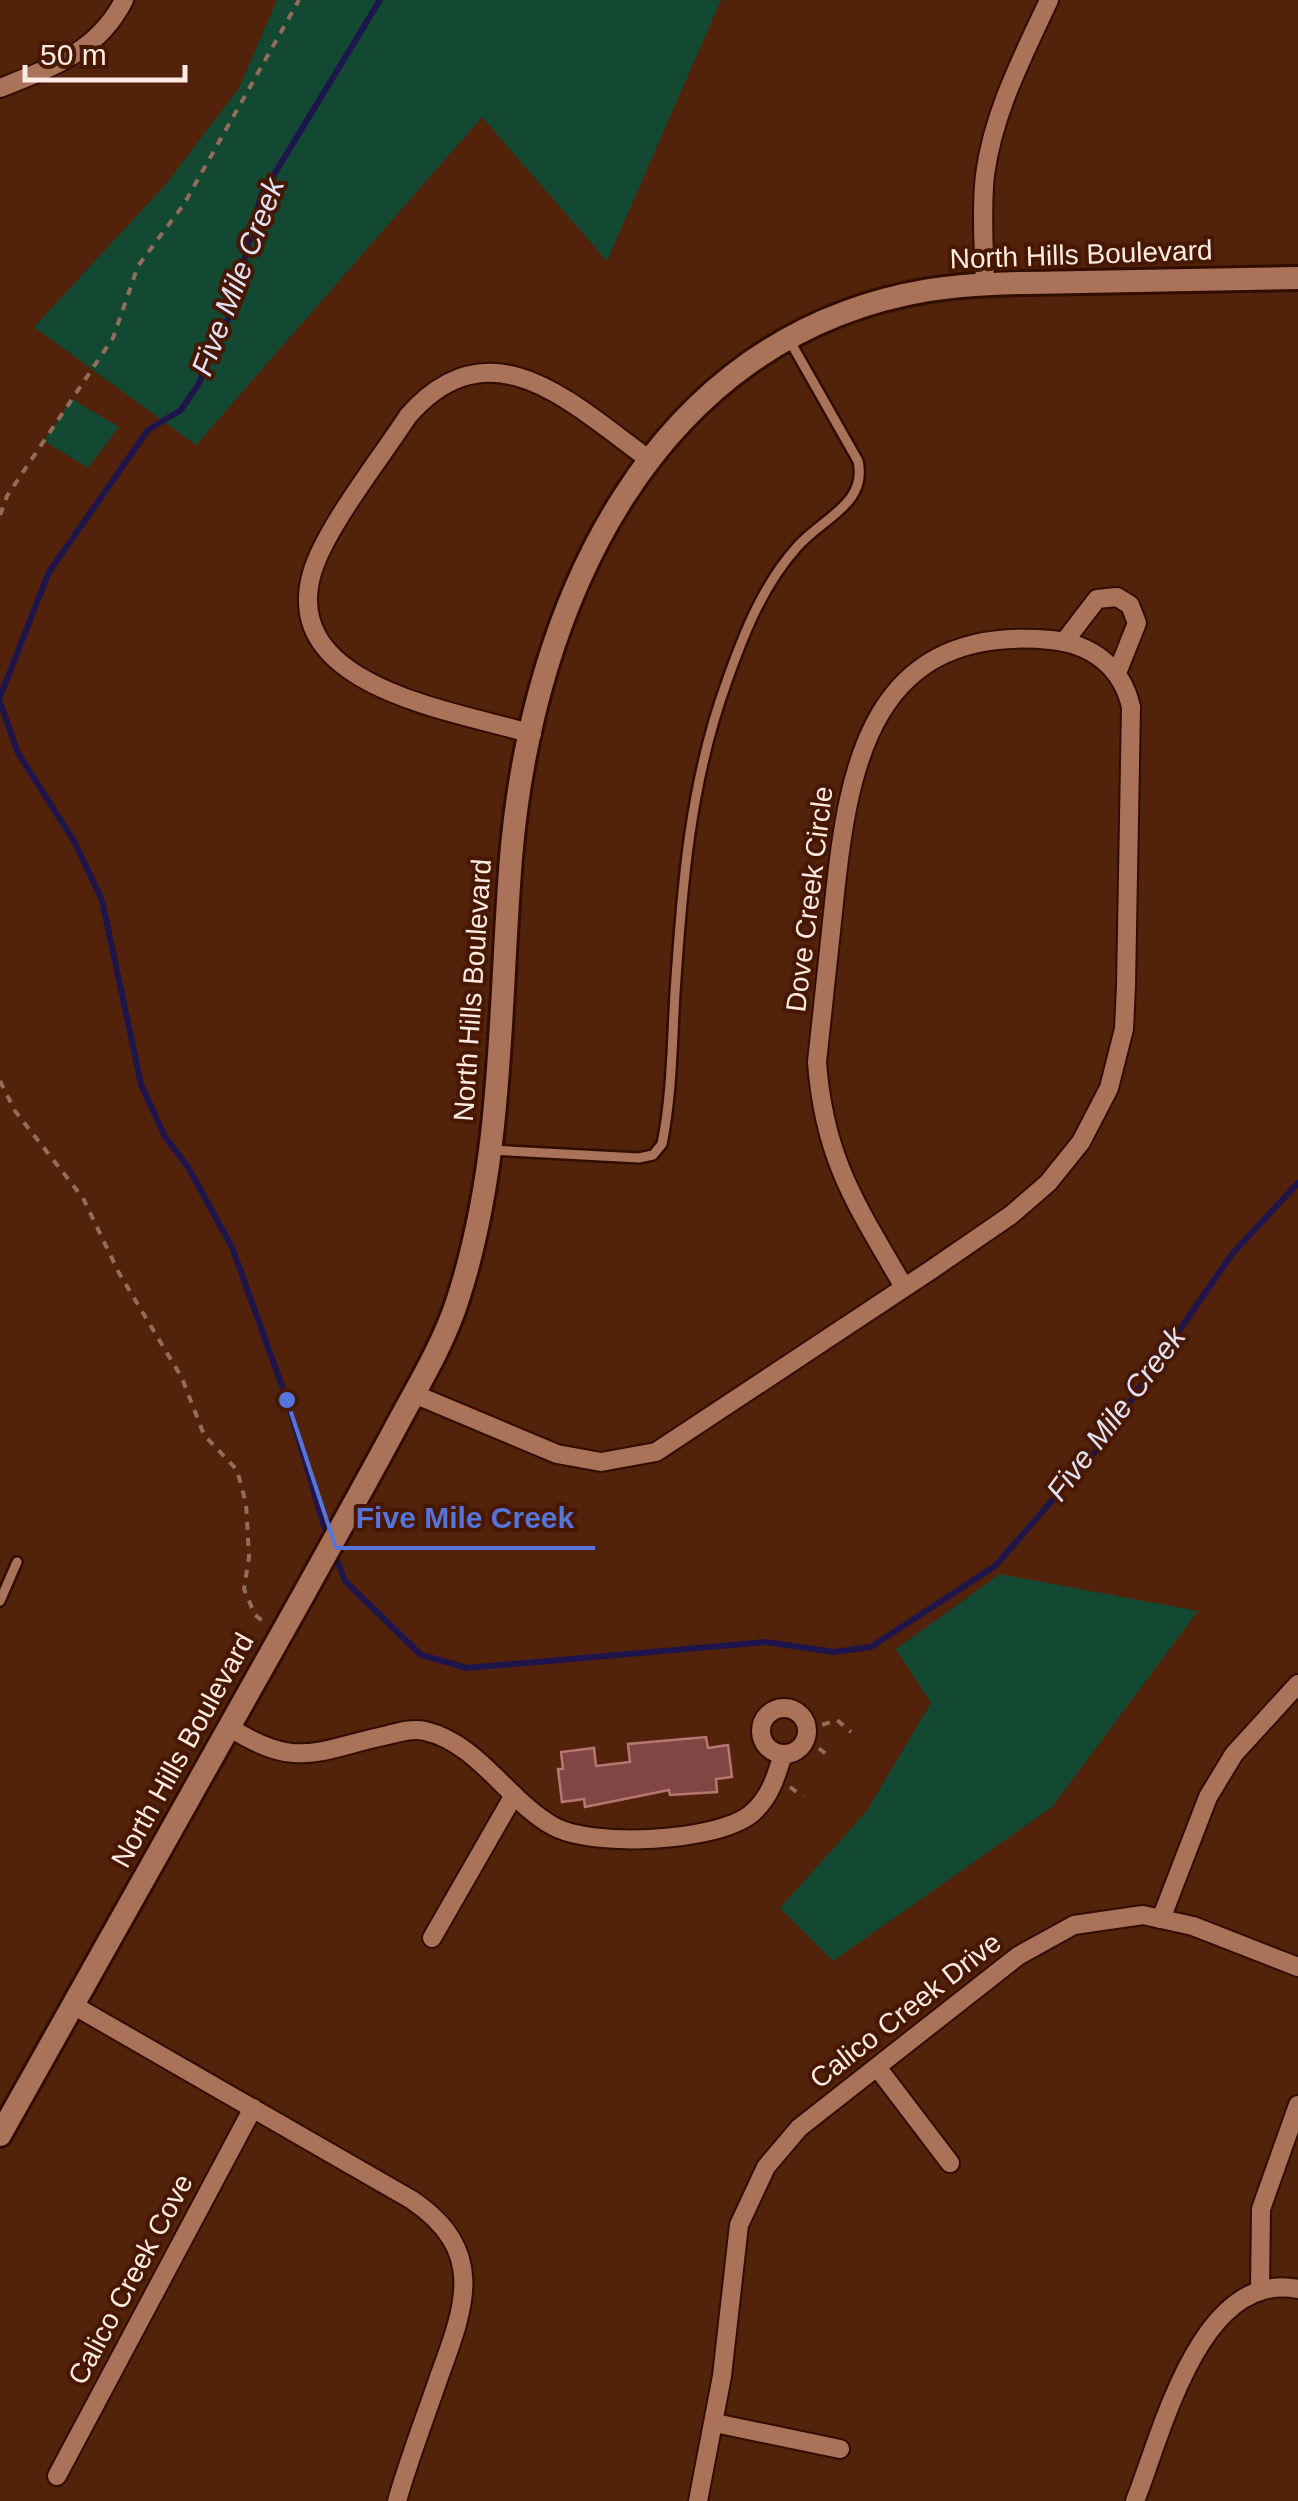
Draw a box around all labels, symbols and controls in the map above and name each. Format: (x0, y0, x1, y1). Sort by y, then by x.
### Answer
scale bar (25, 20, 185, 82)
text: 50 m (40, 38, 107, 71)
water label: Five Mile Creek (185, 172, 291, 380)
street label: North Hills Boulevard (949, 234, 1213, 275)
street label: Dove Creek Circle (780, 784, 839, 1014)
street label: North Hills Boulevard (448, 858, 497, 1122)
water label: Five Mile Creek (1040, 1319, 1193, 1507)
callout: Five Mile Creek (336, 1488, 595, 1548)
text: Five Mile Creek (356, 1501, 575, 1534)
street label: North Hills Boulevard (105, 1628, 260, 1873)
street label: Calico Creek Drive (804, 1926, 1007, 2094)
street label: Calico Creek Cove (62, 2169, 199, 2390)

